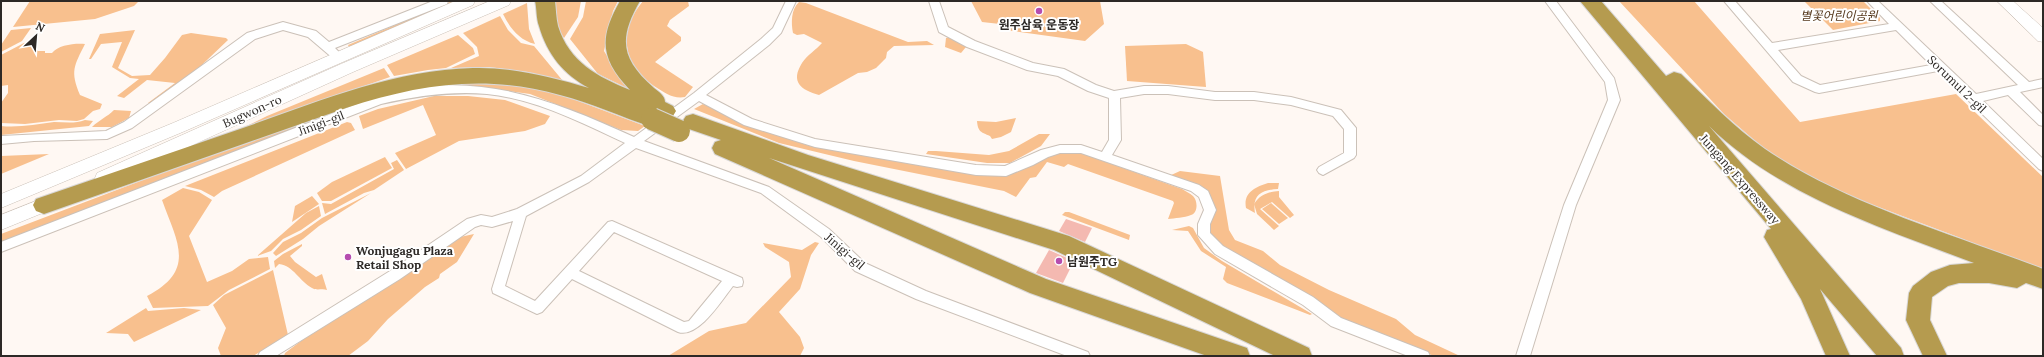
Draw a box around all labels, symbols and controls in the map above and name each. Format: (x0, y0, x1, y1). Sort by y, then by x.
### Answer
marker: 원주삼육 운동장 (1034, 6, 1044, 16)
park label: 별꽃어린이공원 (1800, 8, 1879, 23)
north arrow (16, 16, 56, 56)
place label: 원주삼육 운동장 (999, 17, 1079, 32)
text: N (33, 19, 48, 35)
street label: Sorumul 2-gil (1924, 52, 1990, 116)
street label: Bugwon-ro (220, 91, 284, 131)
street label: Jinigi-gil (295, 107, 346, 139)
street label: Jungang Expressway (1696, 130, 1784, 228)
street label: Jinigi-gil (821, 229, 868, 272)
place label: Wonjugagu Plaza Retail Shop (356, 243, 454, 272)
marker: Wonjugagu Plaza Retail Shop (343, 252, 353, 262)
place label: 남원주TG (1067, 254, 1117, 269)
marker: 남원주TG (1054, 256, 1064, 266)

